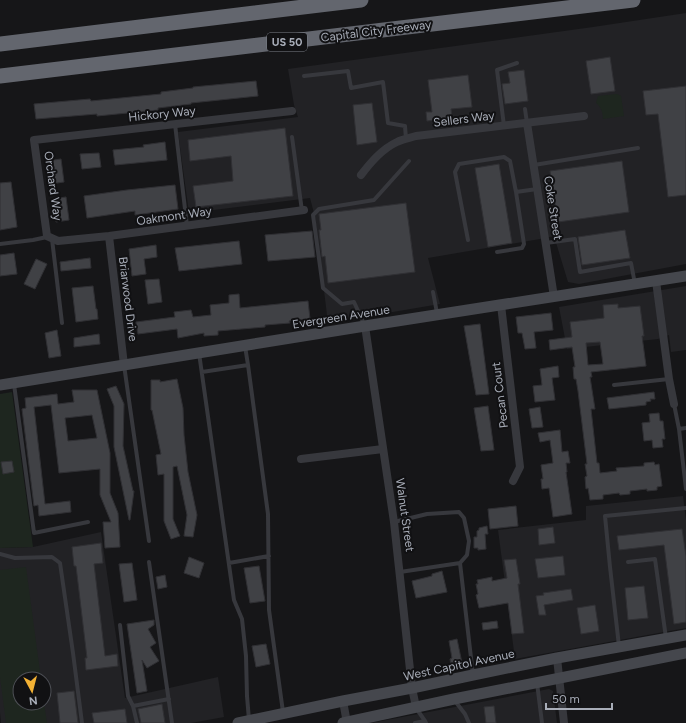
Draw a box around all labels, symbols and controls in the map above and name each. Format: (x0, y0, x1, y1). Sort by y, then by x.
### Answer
street label: Capital City Freeway (320, 17, 433, 45)
road number: US 50 (267, 33, 307, 51)
street label: Hickory Way (128, 103, 197, 124)
street label: Sellers Way (433, 108, 496, 130)
street label: Orchard Way (41, 150, 65, 222)
street label: Coke Street (541, 175, 565, 241)
street label: Oakmont Way (135, 204, 213, 228)
street label: Briarwood Drive (116, 256, 140, 343)
street label: Evergreen Avenue (291, 302, 391, 332)
street label: Pecan Court (489, 361, 511, 429)
street label: Walnut Street (393, 477, 417, 553)
street label: West Capitol Avenue (402, 646, 516, 684)
north arrow (12, 671, 52, 711)
scale bar (546, 685, 612, 711)
text: 50 m (552, 692, 580, 706)
text: N (28, 693, 38, 707)

